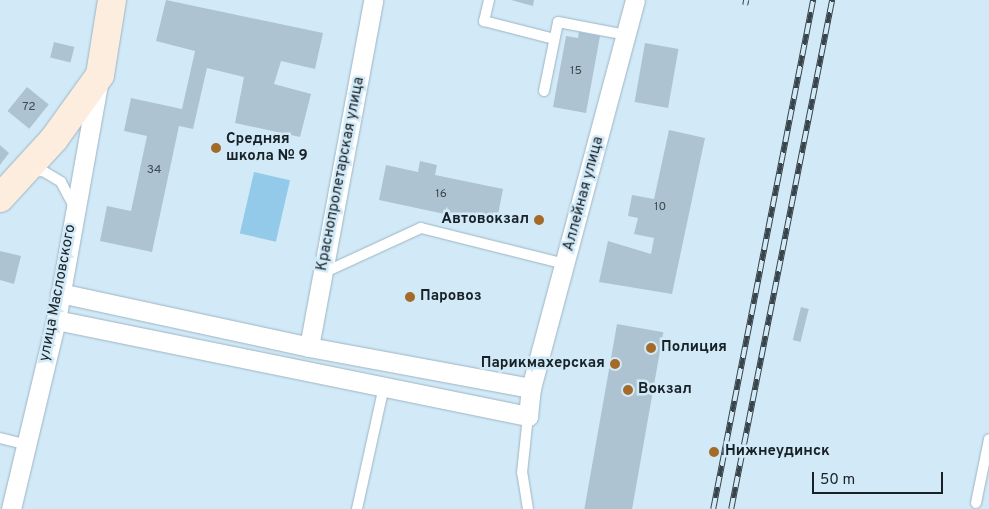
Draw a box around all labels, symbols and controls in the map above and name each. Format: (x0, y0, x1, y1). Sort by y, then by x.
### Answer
house number: 15 (570, 65, 582, 79)
street label: Краснопролетарская улица (313, 75, 369, 273)
house number: 72 (22, 101, 36, 115)
place label: Средняя школа № 9 (226, 130, 308, 165)
street label: Аллейная улица (560, 135, 608, 253)
marker: Средняя школа № 9 (210, 142, 222, 154)
house number: 34 (147, 164, 161, 178)
house number: 16 (435, 188, 447, 202)
house number: 10 (654, 201, 666, 215)
place label: Автовокзал (441, 211, 529, 229)
marker: Автовокзал (533, 214, 545, 226)
street label: улица Масловского (36, 223, 80, 363)
place label: Паровоз (420, 288, 482, 306)
marker: Паровоз (404, 291, 416, 303)
place label: Полиция (661, 339, 727, 357)
marker: Полиция (645, 342, 657, 354)
place label: Парикмахерская (481, 355, 605, 373)
marker: Парикмахерская (609, 358, 621, 370)
place label: Вокзал (638, 381, 692, 399)
marker: Вокзал (622, 384, 634, 396)
place label: Нижнеудинск (725, 443, 830, 461)
marker: Нижнеудинск (707, 445, 721, 459)
scale bar (814, 462, 945, 494)
text: 50 m (820, 471, 855, 490)

